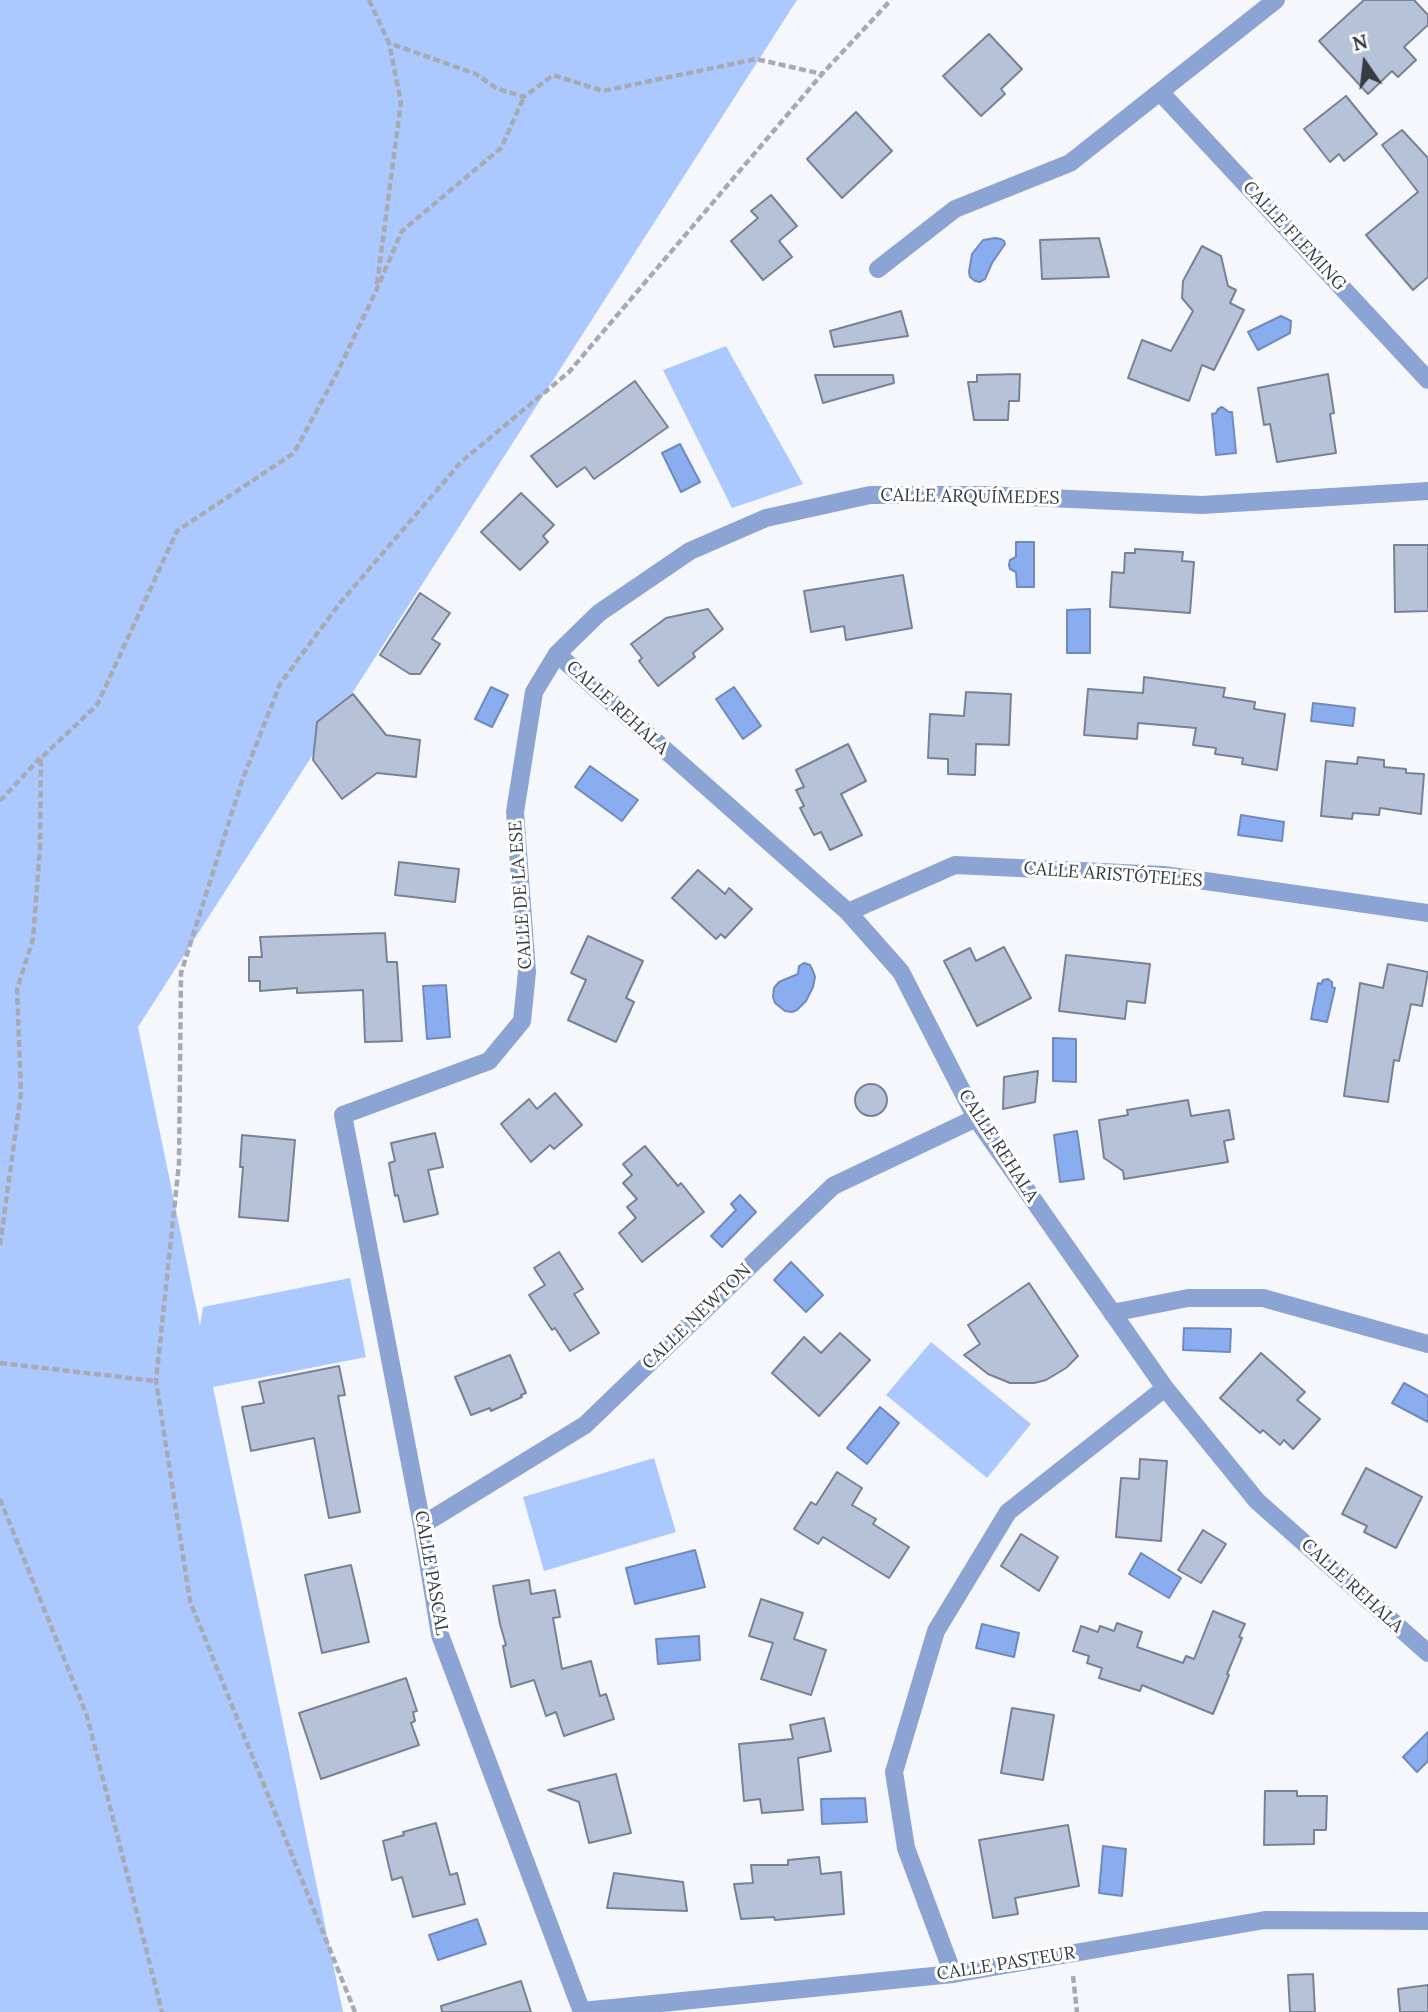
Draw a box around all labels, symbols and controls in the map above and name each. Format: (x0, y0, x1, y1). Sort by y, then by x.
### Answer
north arrow (1330, 28, 1400, 98)
text: N (1350, 29, 1370, 56)
street label: CALLE FLEMING (1238, 177, 1350, 295)
street label: CALLE ARQUÍMEDES (880, 485, 1060, 509)
street label: CALLE REHALA (561, 656, 673, 760)
street label: CALLE DE LA ESE (505, 820, 537, 970)
street label: CALLE ARISTÓTELES (1023, 858, 1203, 892)
street label: CALLE REHALA (953, 1086, 1043, 1206)
street label: CALLE NEWTON (638, 1260, 756, 1374)
street label: CALLE PASCAL (409, 1509, 453, 1637)
street label: CALLE REHALA (1296, 1534, 1408, 1638)
street label: CALLE PASTEUR (935, 1942, 1077, 1986)

